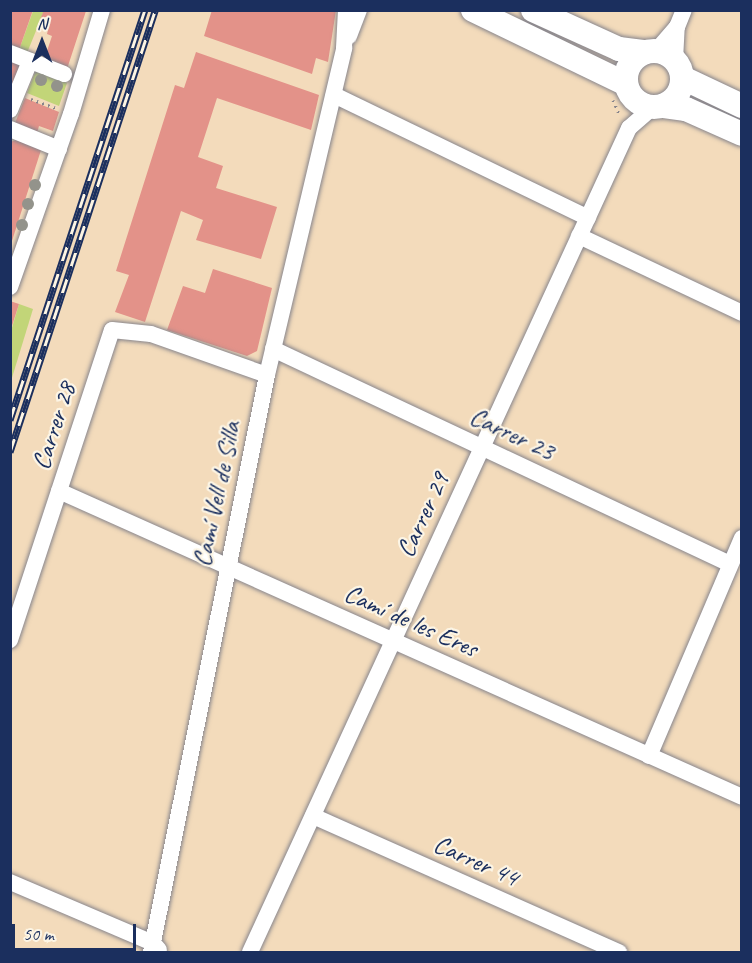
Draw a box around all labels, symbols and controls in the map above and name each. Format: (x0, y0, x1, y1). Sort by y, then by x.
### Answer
north arrow (12, 12, 72, 72)
text: N (37, 14, 47, 34)
street label: Carrer 28 (25, 378, 83, 474)
street label: Carrer 23 (465, 401, 559, 467)
street label: Camí Vell de Silla (186, 419, 248, 569)
street label: Carrer 29 (390, 468, 456, 562)
street label: Camí de les Eres (339, 578, 483, 664)
street label: Carrer 44 (429, 828, 523, 894)
scale bar (15, 912, 140, 950)
text: 50 m (23, 923, 54, 945)

